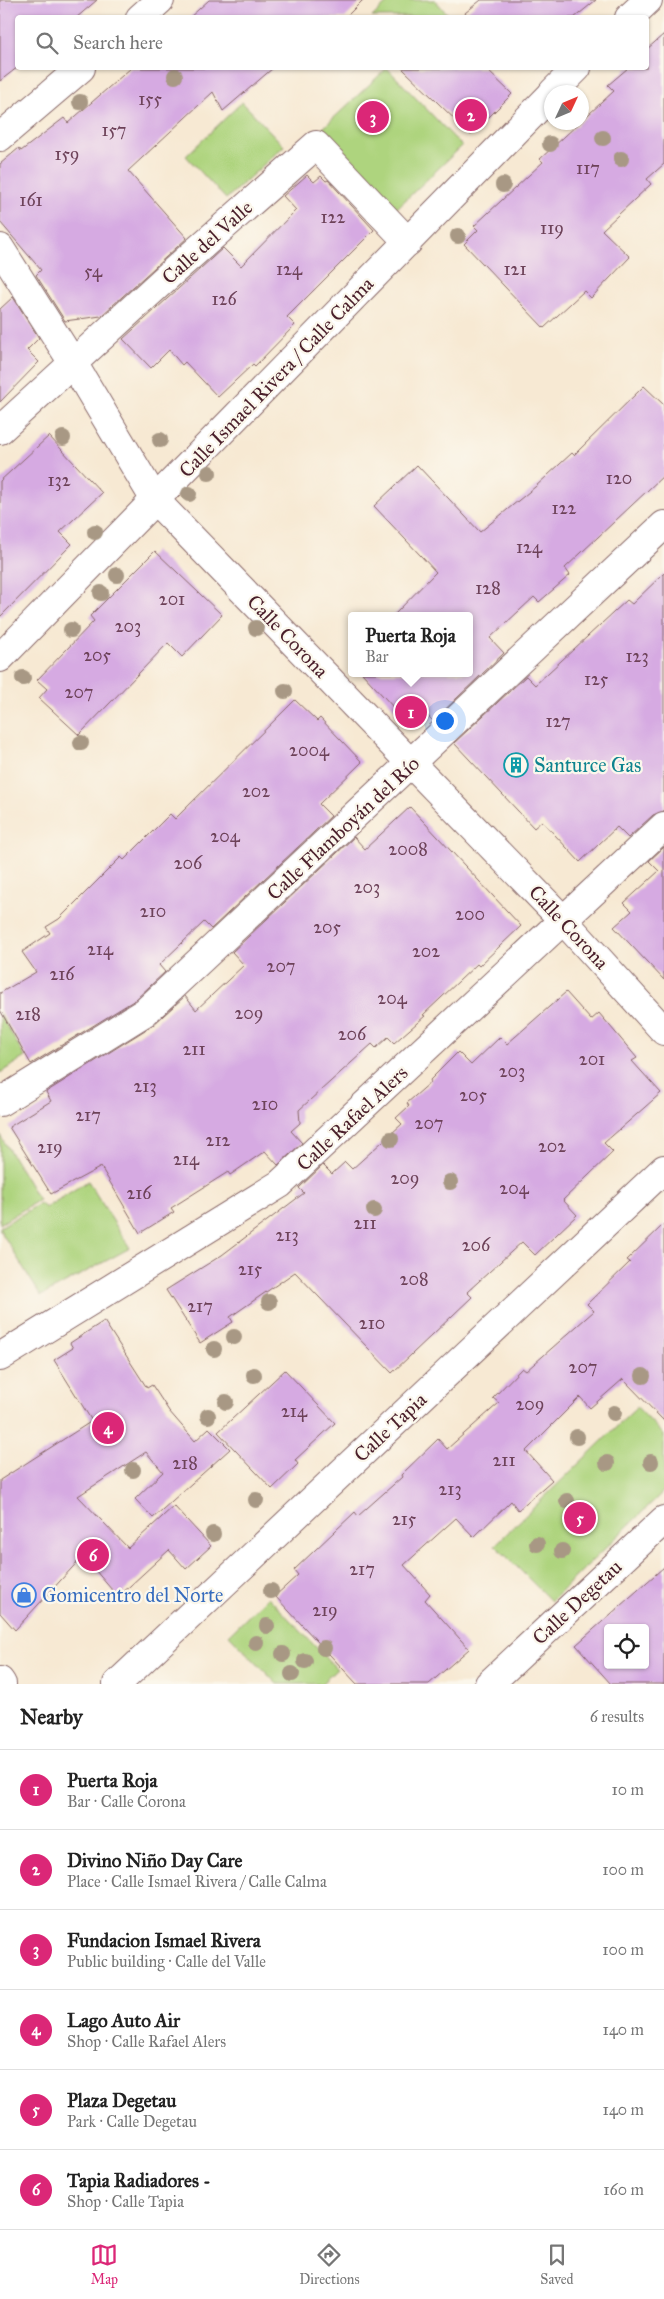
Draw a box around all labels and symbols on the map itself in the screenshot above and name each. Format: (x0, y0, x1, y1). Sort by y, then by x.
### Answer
north arrow (544, 85, 589, 130)
house number: 155 (138, 88, 162, 110)
pin: 2 (455, 96, 487, 134)
pin: 3 (357, 98, 389, 136)
house number: 157 (102, 119, 126, 141)
house number: 159 (54, 143, 80, 165)
house number: 117 (576, 157, 600, 179)
house number: 161 (19, 189, 43, 211)
street label: Calle del Valle (157, 195, 257, 289)
house number: 122 (321, 206, 346, 228)
house number: 119 (540, 217, 564, 239)
house number: 124 (276, 258, 303, 280)
house number: 121 (503, 258, 527, 280)
house number: 54 (84, 260, 103, 282)
street label: Calle Ismael Rivera / Calle Calma (174, 271, 379, 482)
house number: 126 (211, 288, 237, 310)
house number: 120 (606, 467, 632, 489)
house number: 132 (47, 469, 71, 491)
house number: 122 (552, 497, 577, 519)
house number: 124 (516, 536, 543, 558)
house number: 128 (475, 577, 501, 599)
house number: 201 (159, 588, 185, 610)
street label: Calle Corona (242, 589, 334, 683)
house number: 203 (115, 615, 141, 637)
house number: 205 (83, 644, 111, 666)
house number: 123 (625, 645, 649, 667)
house number: 125 (584, 668, 609, 690)
house number: 207 (65, 681, 93, 703)
pin: 1 (395, 693, 427, 731)
your location (432, 708, 458, 734)
house number: 127 (545, 710, 571, 732)
house number: 2004 (289, 739, 330, 761)
street label: Calle Flamboyán del Río (262, 751, 424, 905)
building icon: Santurce Gas (503, 752, 529, 778)
place label: Santurce Gas (534, 753, 641, 777)
house number: 202 (242, 780, 270, 802)
house number: 204 (210, 825, 241, 847)
house number: 2008 (388, 838, 428, 860)
house number: 206 (174, 852, 203, 874)
house number: 203 (354, 876, 380, 898)
street label: Calle Corona (524, 880, 614, 974)
house number: 210 (140, 900, 166, 922)
house number: 200 (455, 903, 485, 925)
house number: 205 (313, 916, 341, 938)
house number: 214 (87, 938, 114, 960)
house number: 202 (412, 940, 440, 962)
house number: 207 (267, 955, 295, 977)
house number: 216 (49, 963, 75, 985)
house number: 204 (377, 987, 408, 1009)
house number: 209 (234, 1002, 264, 1024)
house number: 218 (15, 1003, 41, 1025)
house number: 206 (338, 1023, 367, 1045)
house number: 211 (182, 1038, 206, 1060)
house number: 201 (579, 1048, 605, 1070)
street label: Calle Rafael Alers (291, 1060, 413, 1176)
house number: 203 (499, 1060, 525, 1082)
house number: 213 (133, 1075, 157, 1097)
house number: 205 (459, 1084, 487, 1106)
house number: 210 (252, 1093, 278, 1115)
house number: 217 (75, 1104, 101, 1126)
house number: 207 (415, 1112, 443, 1134)
house number: 212 (206, 1129, 231, 1151)
house number: 202 (538, 1135, 566, 1157)
house number: 219 (37, 1136, 63, 1158)
house number: 214 (173, 1148, 200, 1170)
house number: 209 (390, 1167, 420, 1189)
house number: 204 (499, 1177, 530, 1199)
house number: 216 (126, 1182, 152, 1204)
house number: 211 (353, 1212, 377, 1234)
house number: 213 (275, 1224, 299, 1246)
house number: 206 (462, 1234, 491, 1256)
house number: 215 (238, 1258, 263, 1280)
house number: 208 (400, 1268, 428, 1290)
house number: 217 (187, 1295, 213, 1317)
house number: 210 (359, 1312, 385, 1334)
house number: 207 (569, 1356, 597, 1378)
street label: Calle Tapia (349, 1387, 432, 1467)
house number: 209 (515, 1393, 545, 1415)
house number: 214 (281, 1400, 308, 1422)
pin: 4 (92, 1409, 124, 1447)
house number: 211 (492, 1449, 516, 1471)
house number: 218 (172, 1452, 198, 1474)
house number: 213 (438, 1478, 462, 1500)
pin: 5 (564, 1499, 596, 1537)
house number: 215 (392, 1508, 417, 1530)
pin: 6 (77, 1536, 109, 1574)
street label: Calle Degetau (527, 1554, 628, 1650)
house number: 217 (349, 1558, 375, 1580)
shop icon: Gomicentro del Norte (11, 1582, 37, 1608)
place label: Gomicentro del Norte (42, 1583, 223, 1607)
house number: 219 (312, 1599, 338, 1621)

